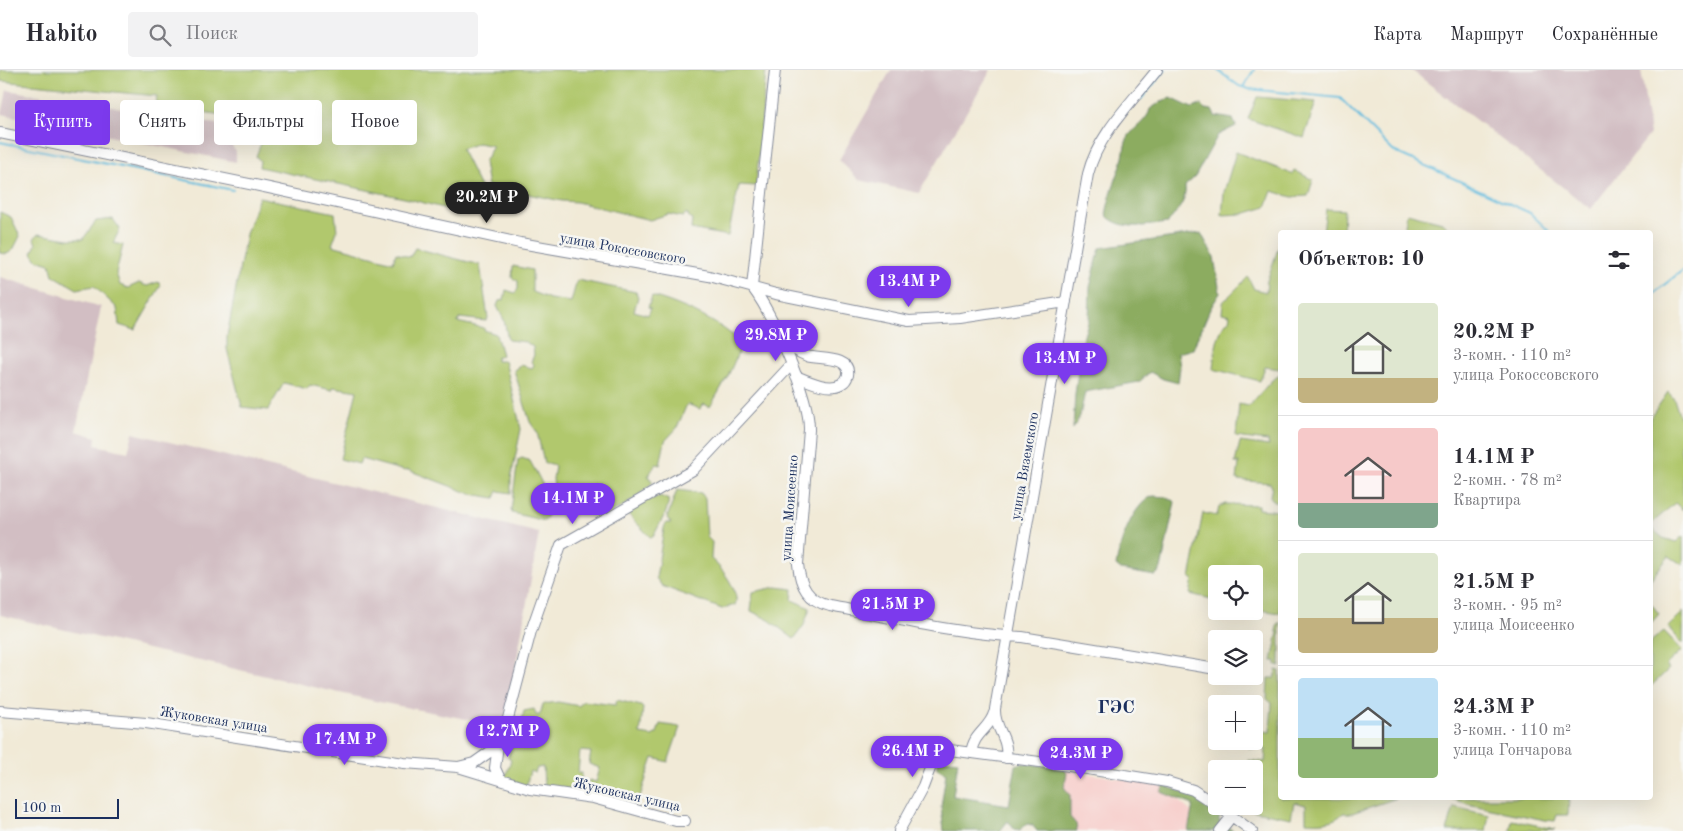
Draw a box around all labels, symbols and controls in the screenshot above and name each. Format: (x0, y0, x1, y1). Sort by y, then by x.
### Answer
search box (128, 12, 478, 57)
icon: search (146, 21, 174, 49)
text: Habito (25, 23, 98, 47)
text: Поиск (186, 25, 238, 44)
text: Карта (1373, 26, 1422, 44)
text: Маршрут (1450, 26, 1524, 44)
text: Сохранённые (1552, 26, 1658, 44)
chip: Купить (15, 100, 110, 145)
chip: Снять (120, 100, 204, 145)
chip: Фильтры (214, 100, 322, 145)
chip: Новое (332, 100, 417, 145)
pin: 20.2M ₽ (441, 182, 533, 224)
text: 20.2M ₽ (456, 190, 518, 206)
street label: улица Рокоссовского (559, 231, 687, 267)
icon: filters (1605, 246, 1633, 274)
text: Объектов: 10 (1298, 249, 1424, 270)
pin: 13.4M ₽ (863, 266, 955, 308)
text: 13.4M ₽ (878, 274, 940, 290)
pin: 29.8M ₽ (730, 320, 822, 362)
text: 20.2M ₽ (1453, 322, 1535, 343)
icon: home (1338, 323, 1398, 383)
text: 29.8M ₽ (745, 328, 807, 344)
pin: 13.4M ₽ (1019, 342, 1111, 385)
text: 3-комн. · 110 m² (1453, 348, 1571, 364)
text: 13.4M ₽ (1034, 351, 1096, 367)
text: улица Рокоссовского (1453, 368, 1599, 384)
street label: улица Вяземского (1009, 411, 1041, 521)
text: 14.1M ₽ (1453, 447, 1535, 468)
icon: home (1338, 448, 1398, 508)
street label: улица Моисеенко (779, 454, 801, 562)
text: 2-комн. · 78 m² (1453, 473, 1562, 489)
pin: 14.1M ₽ (527, 482, 619, 525)
text: 14.1M ₽ (542, 491, 604, 507)
text: Квартира (1453, 493, 1521, 509)
map controls (1208, 565, 1263, 815)
button: locate (1208, 565, 1263, 620)
text: 21.5M ₽ (1453, 572, 1535, 593)
icon: home (1338, 573, 1398, 633)
pin: 21.5M ₽ (847, 588, 939, 631)
text: 21.5M ₽ (862, 597, 924, 613)
text: 3-комн. · 95 m² (1453, 598, 1562, 614)
text: улица Моисеенко (1453, 618, 1575, 634)
button: layers (1208, 630, 1263, 685)
button: + (1208, 695, 1263, 750)
text: 24.3M ₽ (1453, 697, 1535, 718)
icon: home (1338, 698, 1398, 758)
district label: ГЭС (1097, 699, 1135, 718)
street label: Жуковская улица (159, 705, 269, 735)
pin: 12.7M ₽ (462, 716, 554, 758)
text: 3-комн. · 110 m² (1453, 723, 1571, 739)
pin: 17.4M ₽ (299, 724, 391, 766)
text: 12.7M ₽ (477, 724, 539, 740)
text: 17.4M ₽ (314, 732, 376, 748)
pin: 26.4M ₽ (867, 736, 959, 778)
pin: 24.3M ₽ (1035, 738, 1127, 780)
text: улица Гончарова (1453, 743, 1572, 759)
text: 26.4M ₽ (882, 744, 944, 760)
text: 24.3M ₽ (1050, 746, 1112, 762)
button: − (1208, 760, 1263, 815)
street label: Жуковская улица (572, 776, 682, 814)
scale bar (15, 796, 119, 819)
text: 100 m (22, 801, 61, 815)

